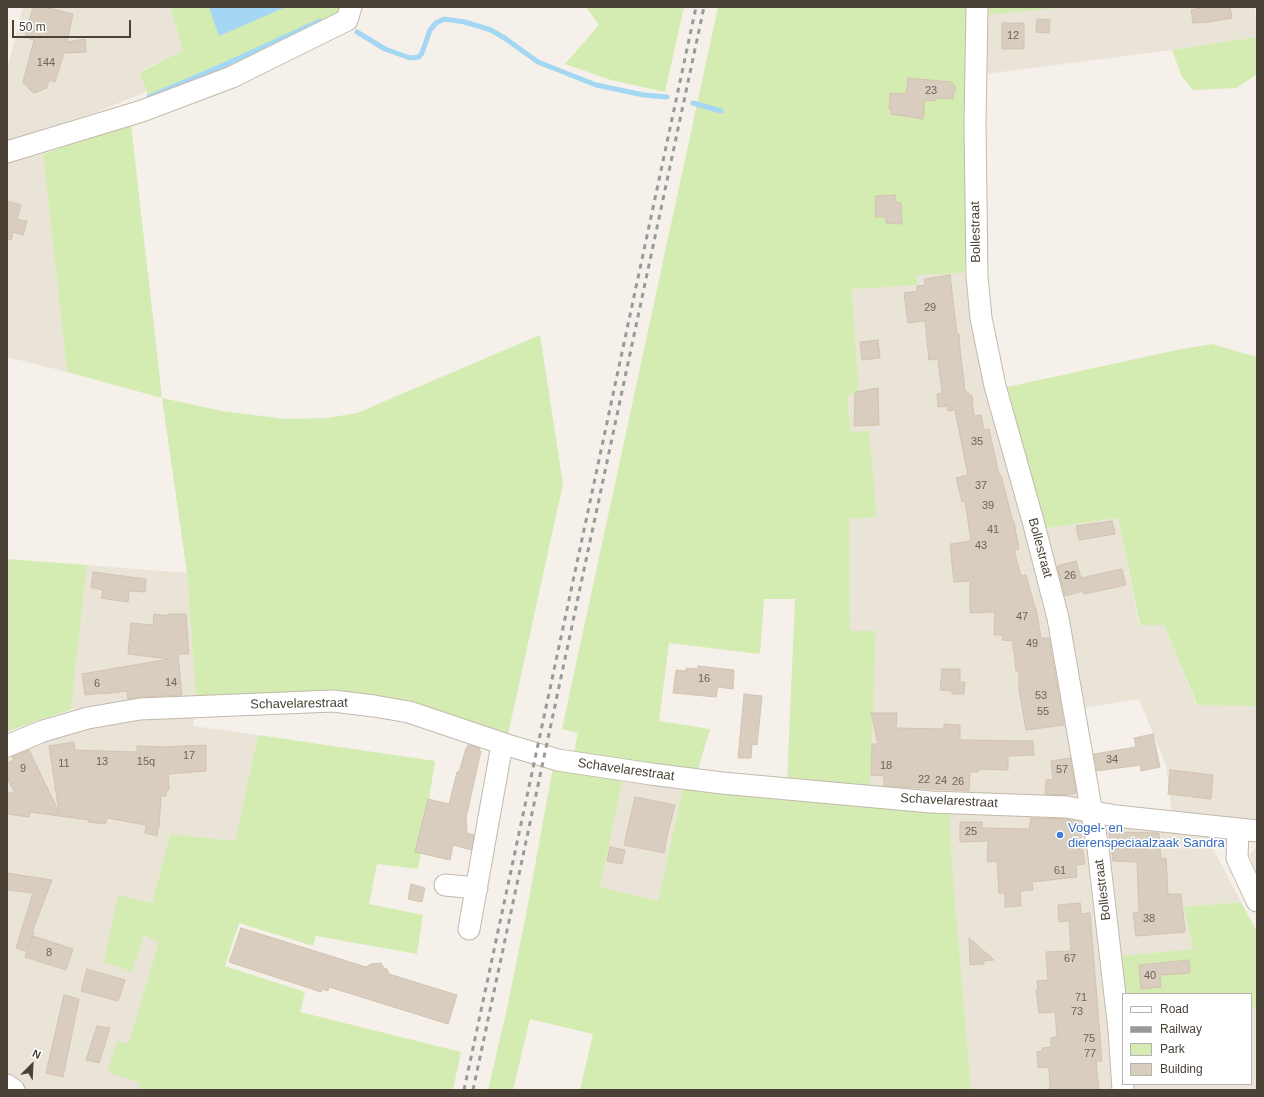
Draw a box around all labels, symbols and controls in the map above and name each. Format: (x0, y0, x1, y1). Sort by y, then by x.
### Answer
scale bar (14, 12, 133, 38)
text: 50 m (19, 20, 46, 34)
house number: 12 (1007, 29, 1019, 43)
house number: 144 (37, 56, 55, 70)
house number: 23 (925, 84, 937, 98)
street label: Bollestraat (968, 201, 984, 263)
house number: 29 (924, 301, 936, 315)
house number: 35 (971, 435, 983, 449)
house number: 37 (975, 479, 987, 493)
house number: 39 (982, 499, 994, 513)
street label: Bollestraat (1025, 516, 1055, 580)
house number: 41 (987, 523, 999, 537)
house number: 43 (975, 539, 987, 553)
house number: 26 (1064, 569, 1076, 583)
house number: 47 (1016, 610, 1028, 624)
house number: 49 (1026, 637, 1038, 651)
house number: 16 (698, 672, 710, 686)
house number: 14 (165, 676, 177, 690)
house number: 6 (94, 677, 100, 691)
house number: 53 (1035, 689, 1047, 703)
street label: Schavelarestraat (250, 695, 348, 713)
house number: 55 (1037, 705, 1049, 719)
house number: 17 (183, 749, 195, 763)
house number: 34 (1106, 753, 1118, 767)
house number: 13 (96, 755, 108, 769)
house number: 15q (137, 755, 155, 769)
street label: Schavelarestraat (577, 755, 675, 785)
house number: 11 (58, 757, 70, 771)
house number: 18 (880, 759, 892, 773)
house number: 9 (20, 762, 26, 776)
house number: 57 (1056, 763, 1068, 777)
house number: 22 (918, 773, 930, 787)
house number: 24 (935, 774, 947, 788)
house number: 26 (952, 775, 964, 789)
street label: Schavelarestraat (900, 791, 998, 811)
place label: Vogel- en dierenspeciaalzaak Sandra (1068, 820, 1225, 851)
house number: 25 (965, 825, 977, 839)
marker: Vogel- en dierenspeciaalzaak Sandra (1055, 830, 1065, 840)
street label: Bollestraat (1092, 859, 1114, 921)
house number: 61 (1054, 864, 1066, 878)
house number: 38 (1143, 912, 1155, 926)
house number: 8 (46, 946, 52, 960)
house number: 67 (1064, 952, 1076, 966)
house number: 40 (1144, 969, 1156, 983)
house number: 71 (1075, 991, 1087, 1005)
legend (1122, 993, 1252, 1085)
text: Road (1160, 1002, 1189, 1016)
house number: 73 (1071, 1005, 1083, 1019)
text: Railway (1160, 1022, 1202, 1036)
house number: 75 (1083, 1032, 1095, 1046)
text: Park (1160, 1042, 1185, 1056)
north arrow (12, 1045, 52, 1085)
text: N (31, 1047, 43, 1061)
house number: 77 (1084, 1047, 1096, 1061)
text: Building (1160, 1062, 1203, 1076)

